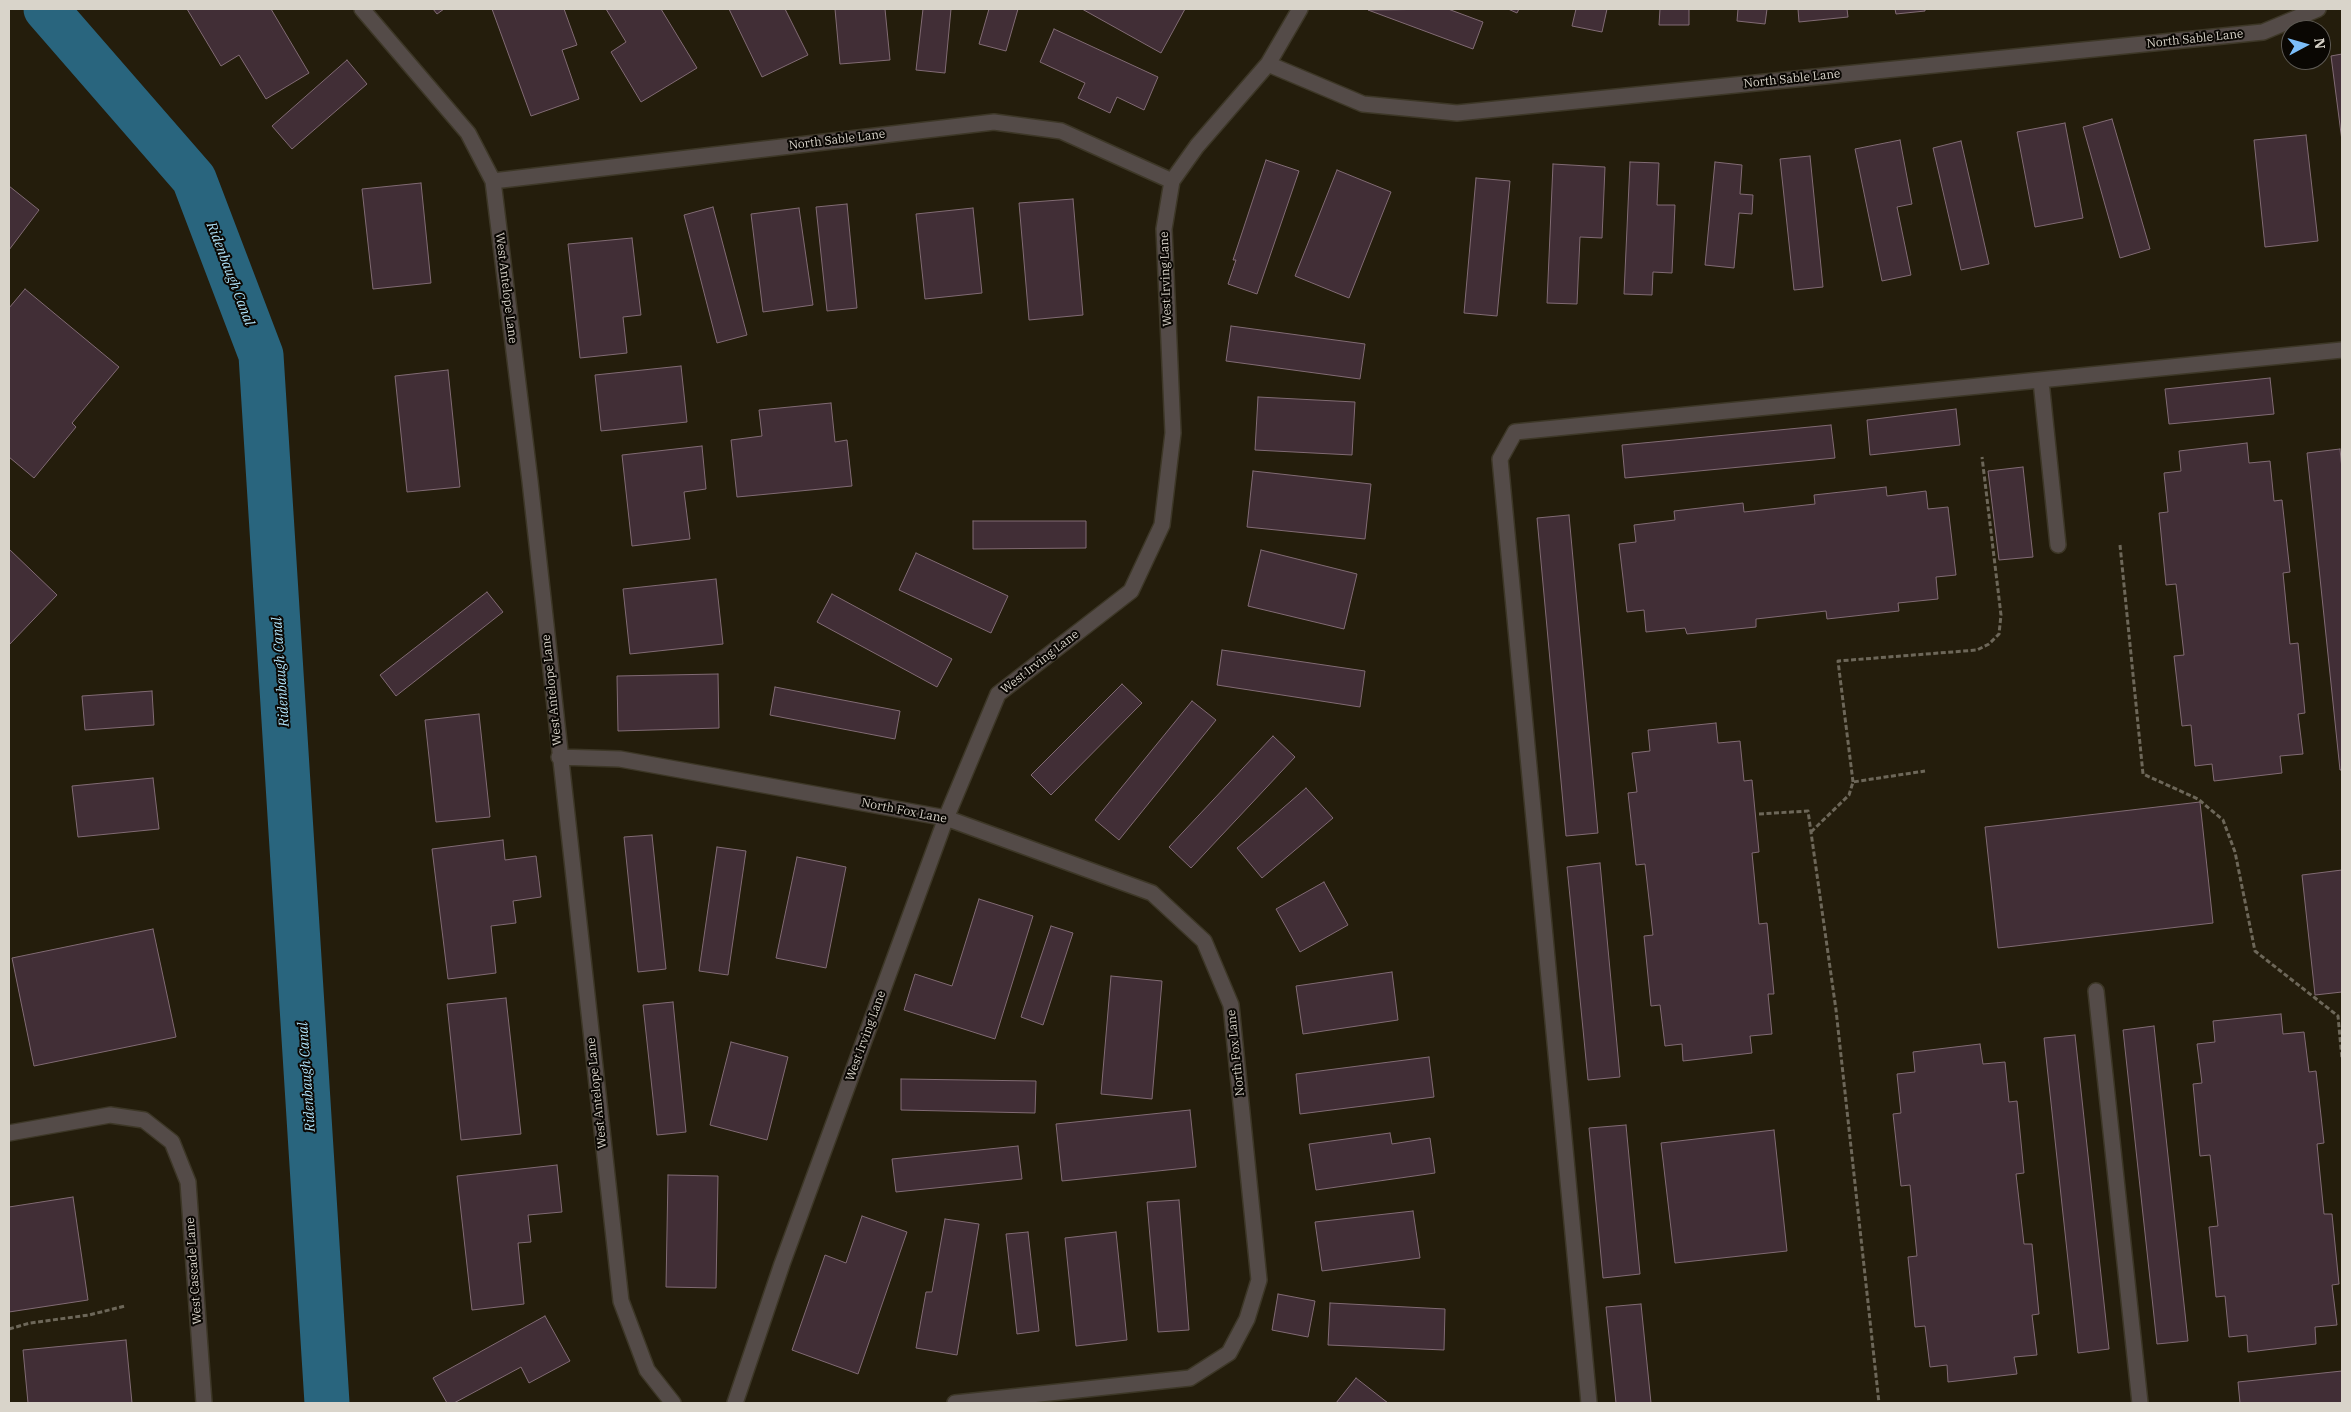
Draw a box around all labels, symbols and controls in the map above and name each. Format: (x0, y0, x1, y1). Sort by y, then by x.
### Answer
north arrow (2281, 20, 2331, 70)
street label: North Sable Lane (2146, 27, 2244, 51)
text: N (2310, 37, 2329, 50)
street label: North Sable Lane (1743, 67, 1841, 91)
street label: North Sable Lane (788, 127, 886, 153)
water label: Ridenbaugh Canal (202, 220, 258, 328)
street label: West Irving Lane (1157, 231, 1175, 327)
street label: West Antelope Lane (492, 232, 520, 344)
water label: Ridenbaugh Canal (269, 617, 293, 727)
street label: West Irving Lane (998, 627, 1082, 697)
street label: West Antelope Lane (539, 634, 565, 746)
street label: North Fox Lane (860, 796, 948, 826)
street label: West Irving Lane (843, 989, 889, 1083)
street label: North Fox Lane (1224, 1009, 1248, 1097)
water label: Ridenbaugh Canal (295, 1022, 319, 1132)
street label: West Antelope Lane (584, 1037, 610, 1149)
street label: West Cascade Lane (183, 1217, 205, 1325)

